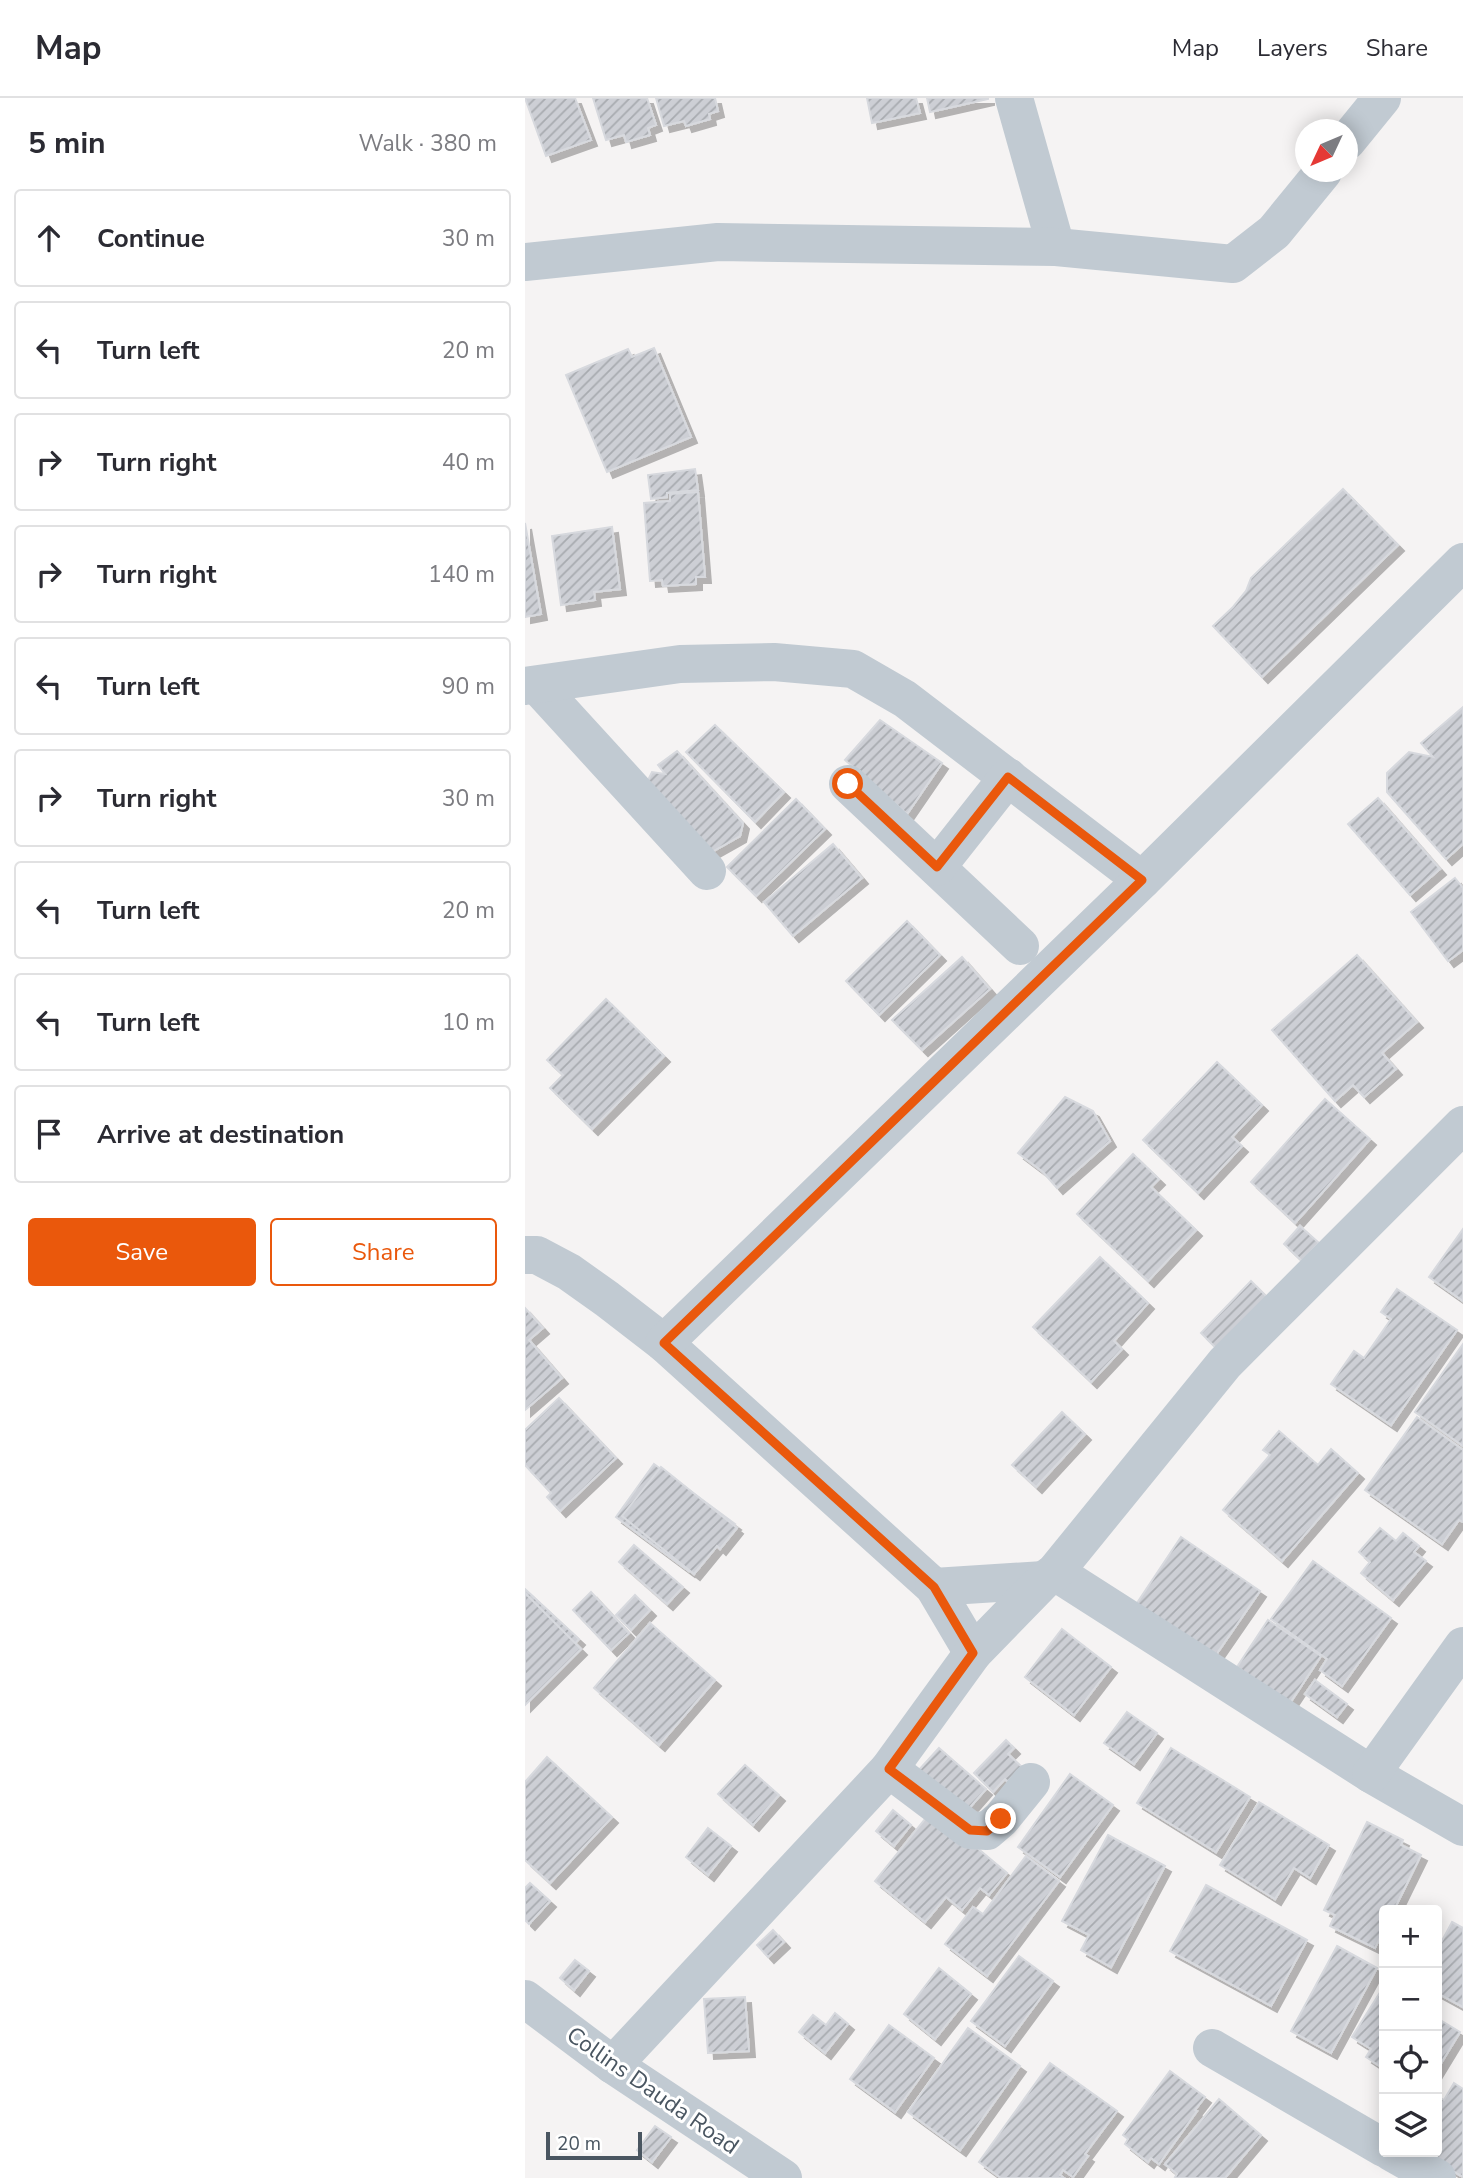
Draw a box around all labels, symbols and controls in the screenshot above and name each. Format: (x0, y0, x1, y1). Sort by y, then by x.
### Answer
text: Map (35, 26, 102, 71)
text: Map (1172, 32, 1219, 64)
text: Layers (1257, 32, 1328, 64)
text: Share (1366, 32, 1428, 64)
north arrow (1295, 119, 1358, 182)
text: 5 min (28, 123, 106, 164)
text: Walk · 380 m (358, 128, 497, 159)
icon: ahead (30, 219, 68, 257)
text: Continue (97, 221, 205, 256)
text: 30 m (442, 223, 495, 254)
icon: left (30, 331, 68, 369)
text: Turn left (97, 333, 200, 368)
text: 20 m (442, 335, 495, 366)
icon: right (30, 443, 68, 481)
text: Turn right (97, 445, 216, 480)
text: 40 m (442, 447, 495, 478)
icon: right (30, 555, 68, 593)
text: Turn right (97, 557, 216, 592)
text: 140 m (428, 559, 495, 590)
icon: left (30, 667, 68, 705)
text: Turn left (97, 669, 200, 704)
text: 90 m (442, 671, 495, 702)
route start (832, 768, 863, 799)
icon: right (30, 779, 68, 817)
text: Turn right (97, 781, 216, 816)
text: 30 m (442, 783, 495, 814)
icon: left (30, 891, 68, 929)
text: Turn left (97, 893, 200, 928)
text: 20 m (442, 895, 495, 926)
icon: left (30, 1003, 68, 1041)
text: Turn left (97, 1005, 200, 1040)
text: 10 m (442, 1007, 495, 1038)
icon: arrive (30, 1115, 68, 1153)
text: Arrive at destination (97, 1117, 344, 1152)
button: Save (28, 1218, 256, 1286)
button: Share (270, 1218, 497, 1286)
route end (985, 1803, 1016, 1834)
map controls (1379, 1905, 1442, 2157)
button: + (1379, 1905, 1442, 1968)
button: − (1379, 1968, 1442, 2031)
street label: Collins Dauda Road (560, 2019, 745, 2162)
button: locate (1379, 2031, 1442, 2094)
button: layers (1379, 2094, 1442, 2157)
scale bar (546, 2129, 642, 2161)
text: 20 m (557, 2131, 601, 2157)

